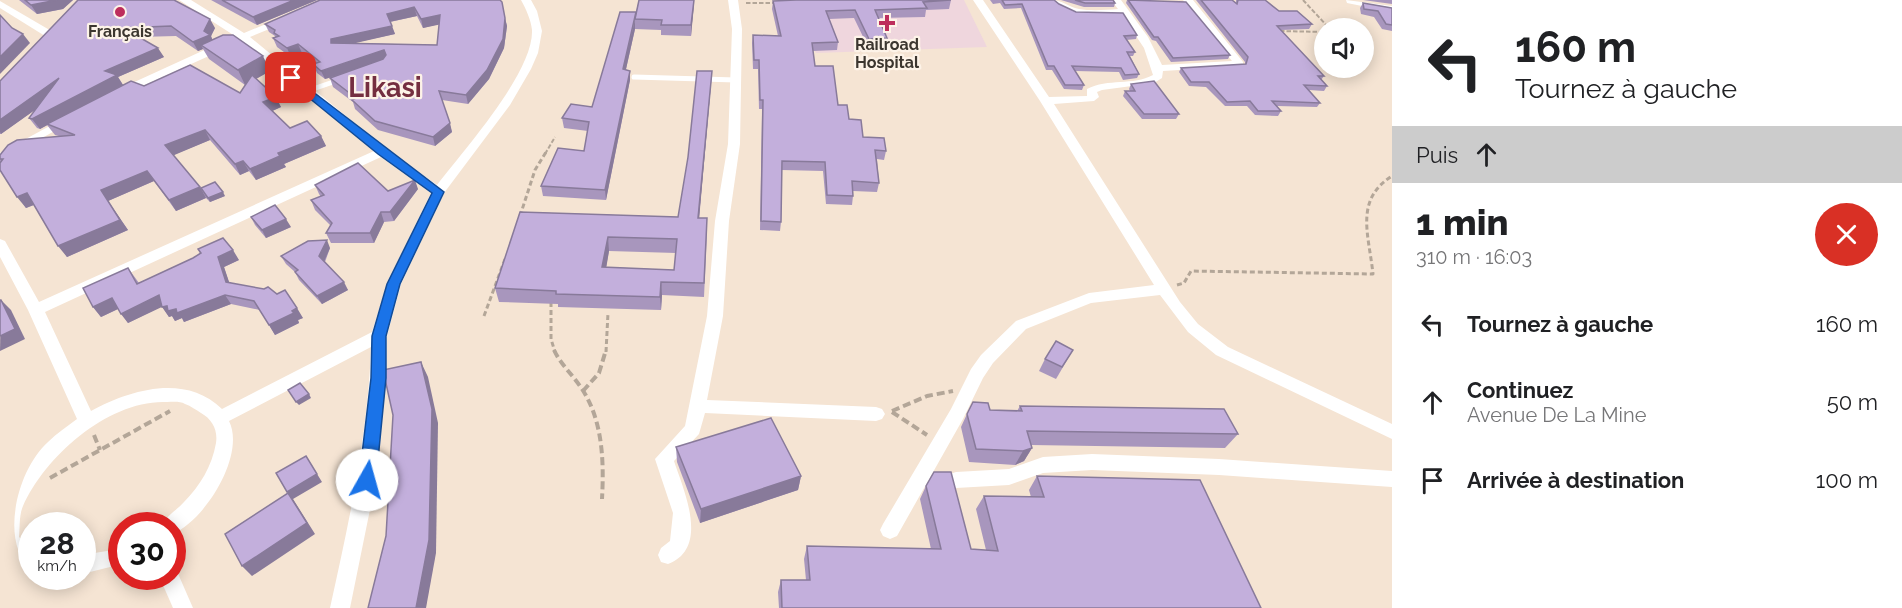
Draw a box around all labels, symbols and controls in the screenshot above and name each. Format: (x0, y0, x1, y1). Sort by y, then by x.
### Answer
marker: Français (113, 5, 127, 19)
marker: Railroad Hospital (878, 14, 896, 32)
map controls (1314, 18, 1374, 78)
button: sound (1314, 18, 1374, 78)
place label: Français (88, 22, 152, 41)
text: 160 m (1515, 23, 1636, 72)
icon: left (1416, 24, 1494, 102)
place label: Railroad Hospital (855, 35, 920, 72)
pin (265, 52, 316, 103)
icon: arrive (274, 61, 307, 94)
district label: Likasi (348, 72, 422, 103)
text: Tournez à gauche (1515, 73, 1737, 104)
icon: ahead (1470, 138, 1503, 171)
text: Puis (1416, 142, 1458, 168)
text: 1 min (1416, 201, 1508, 243)
button: close (1815, 203, 1878, 266)
text: 310 m · 16:03 (1416, 245, 1532, 269)
icon: left (1416, 308, 1449, 341)
text: Tournez à gauche (1467, 311, 1653, 337)
text: 160 m (1816, 311, 1878, 337)
text: Continuez (1467, 377, 1573, 403)
icon: ahead (1416, 386, 1449, 419)
text: 50 m (1827, 389, 1878, 415)
text: Avenue De La Mine (1467, 403, 1646, 427)
position arrow (335, 448, 399, 512)
icon: arrive (1416, 464, 1449, 497)
text: Arrivée à destination (1467, 467, 1684, 493)
text: 100 m (1816, 467, 1878, 493)
speed limit sign: 30 (108, 512, 186, 590)
text: 28 (39, 526, 75, 561)
text: km/h (37, 557, 77, 575)

